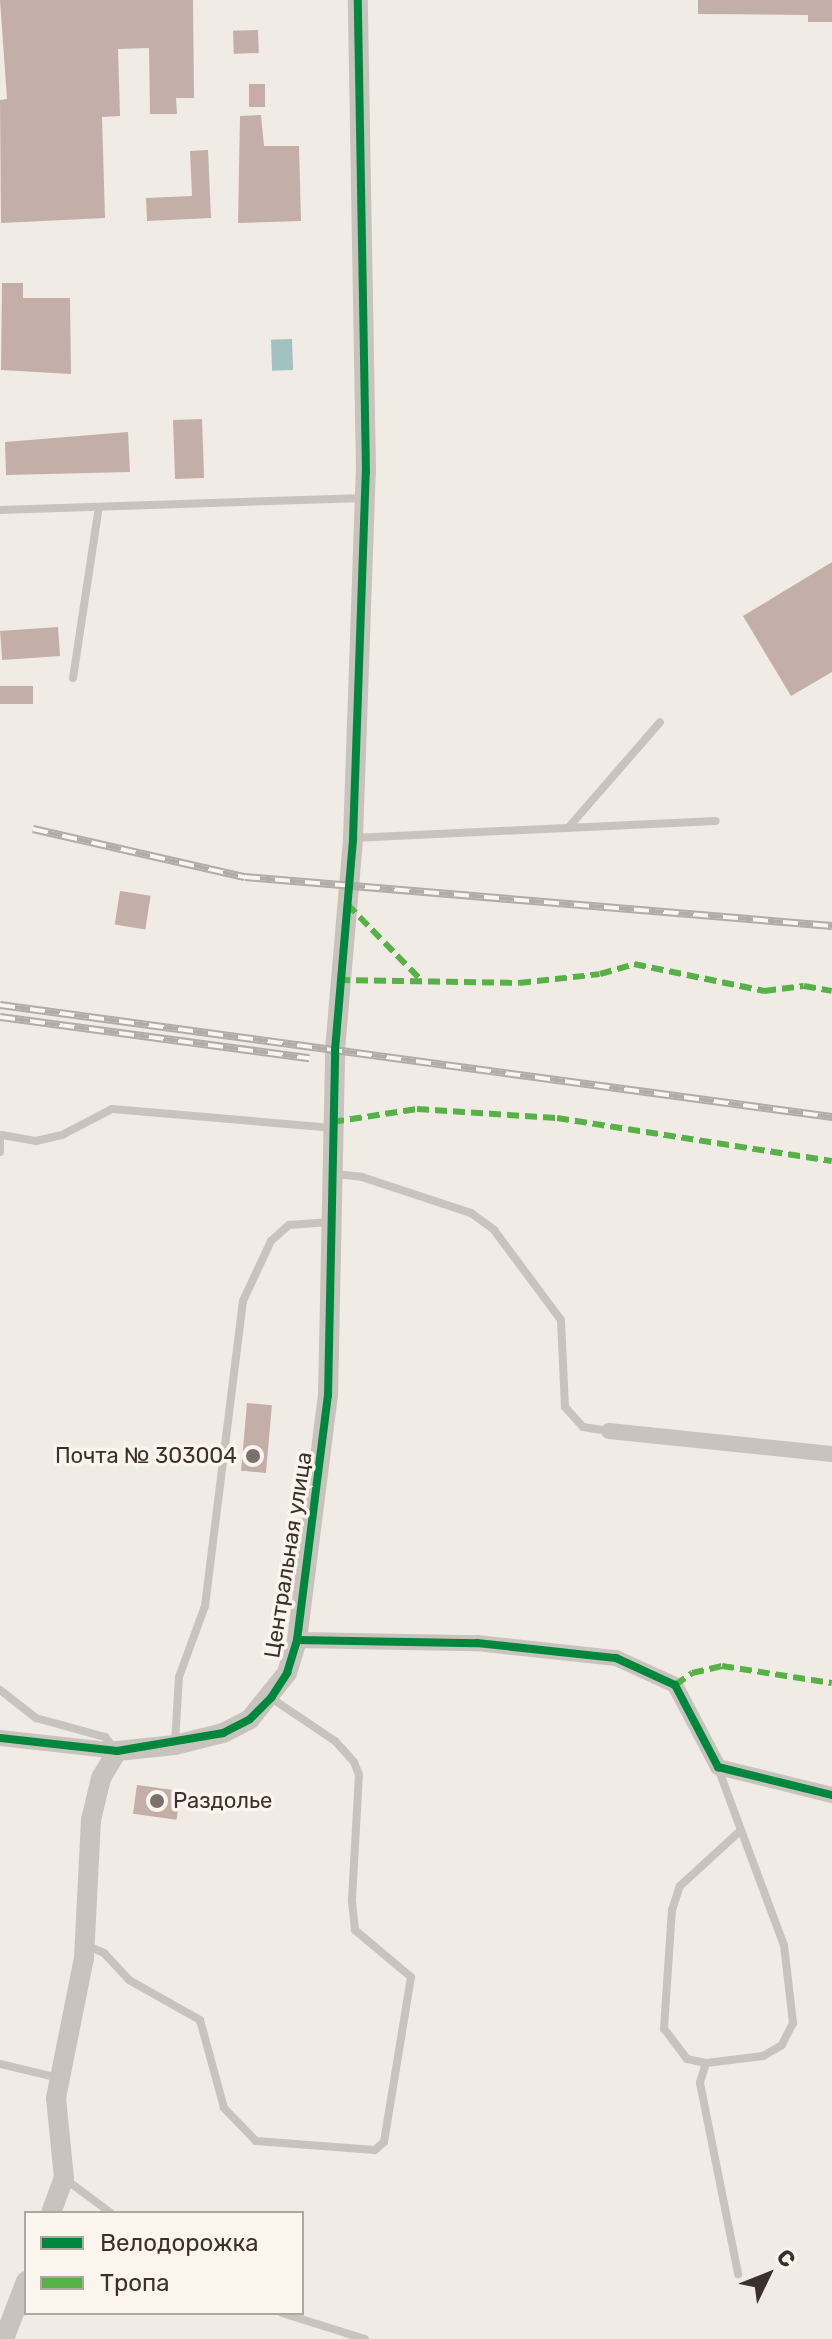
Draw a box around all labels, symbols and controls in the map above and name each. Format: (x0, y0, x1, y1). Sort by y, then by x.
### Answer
place label: Почта № 303004 (55, 1443, 237, 1469)
marker: Почта № 303004 (244, 1447, 262, 1465)
street label: Центральная улица (259, 1450, 317, 1660)
place label: Раздолье (173, 1788, 272, 1814)
marker: Раздолье (148, 1792, 166, 1810)
legend (24, 2211, 304, 2315)
text: Велодорожка (100, 2229, 259, 2257)
north arrow (728, 2235, 808, 2315)
text: С (771, 2243, 801, 2273)
text: Тропа (100, 2269, 169, 2297)

